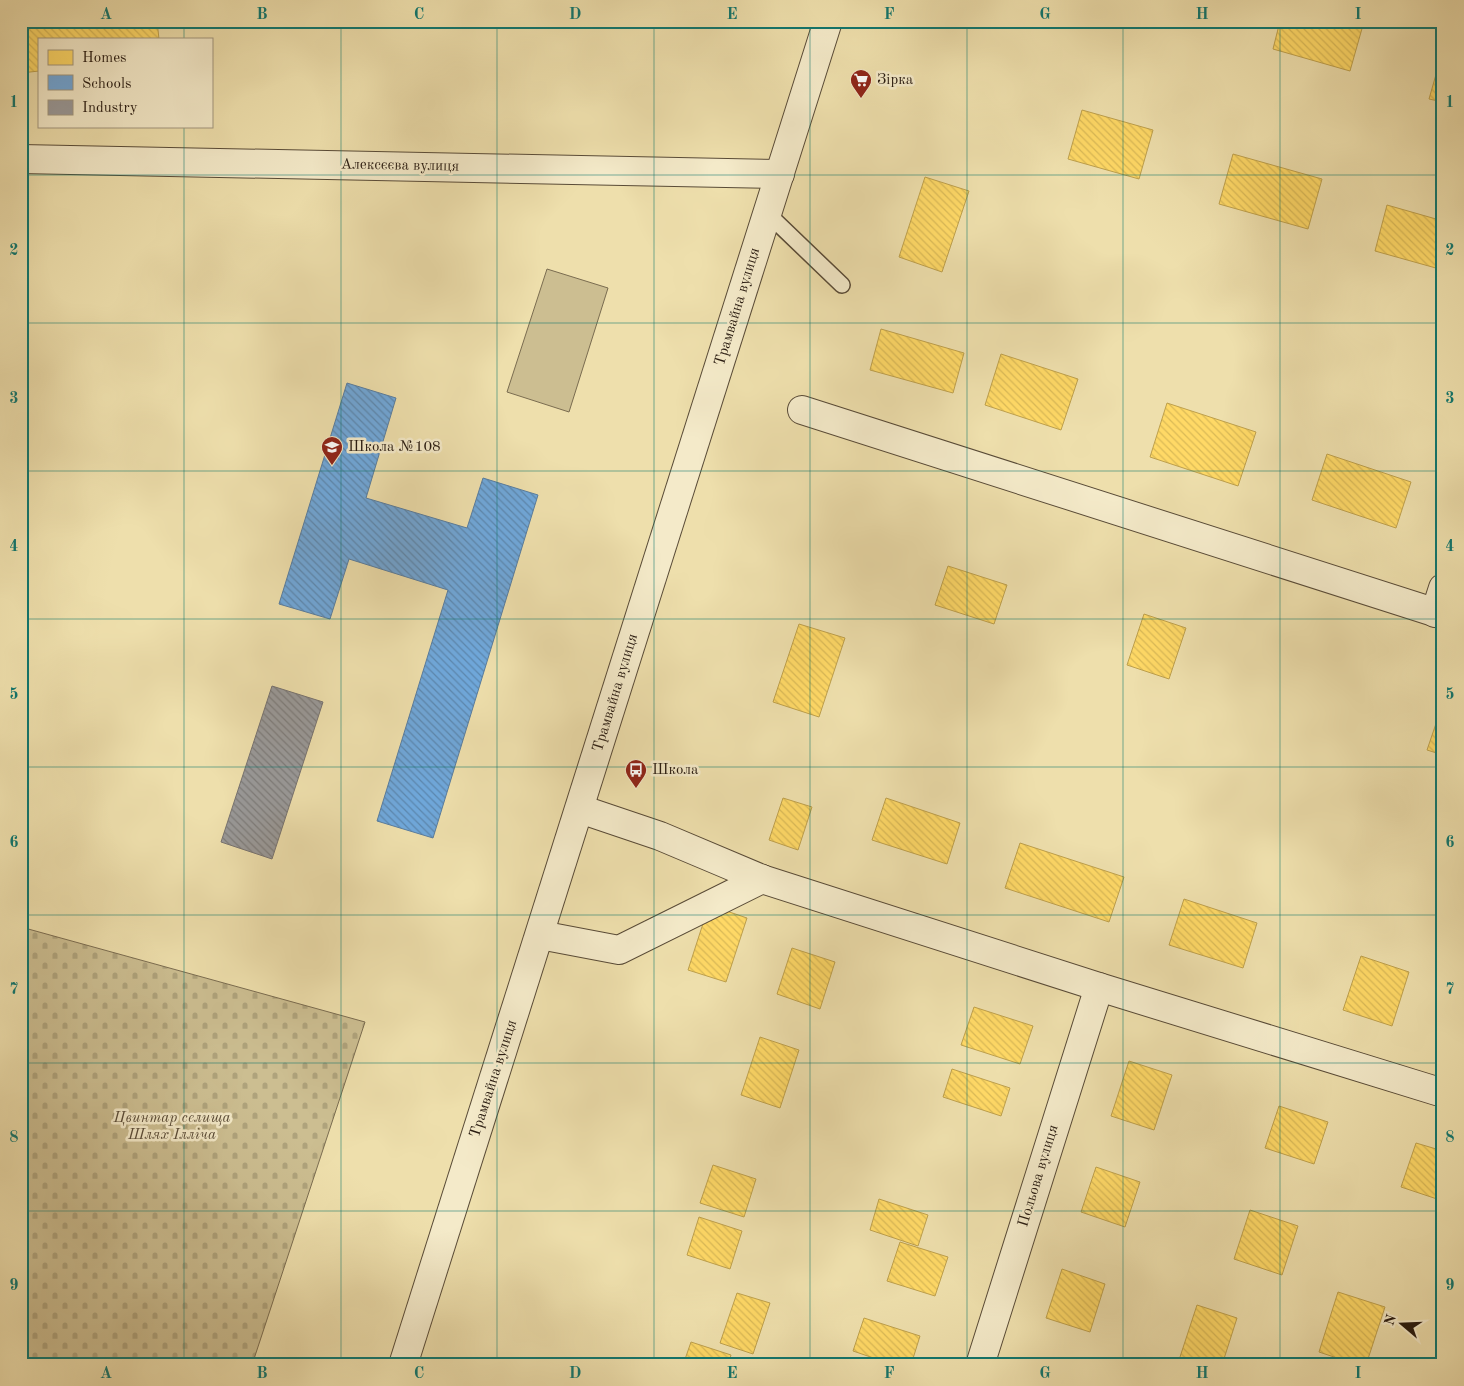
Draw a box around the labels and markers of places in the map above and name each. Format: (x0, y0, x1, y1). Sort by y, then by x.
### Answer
supermarket icon: Зірка (849, 68, 873, 99)
place label: Зірка (877, 73, 914, 88)
school or university icon: Школа №108 (320, 435, 344, 466)
place label: Школа №108 (348, 440, 441, 455)
bus stop icon: Школа (624, 758, 648, 789)
place label: Школа (652, 763, 699, 778)

